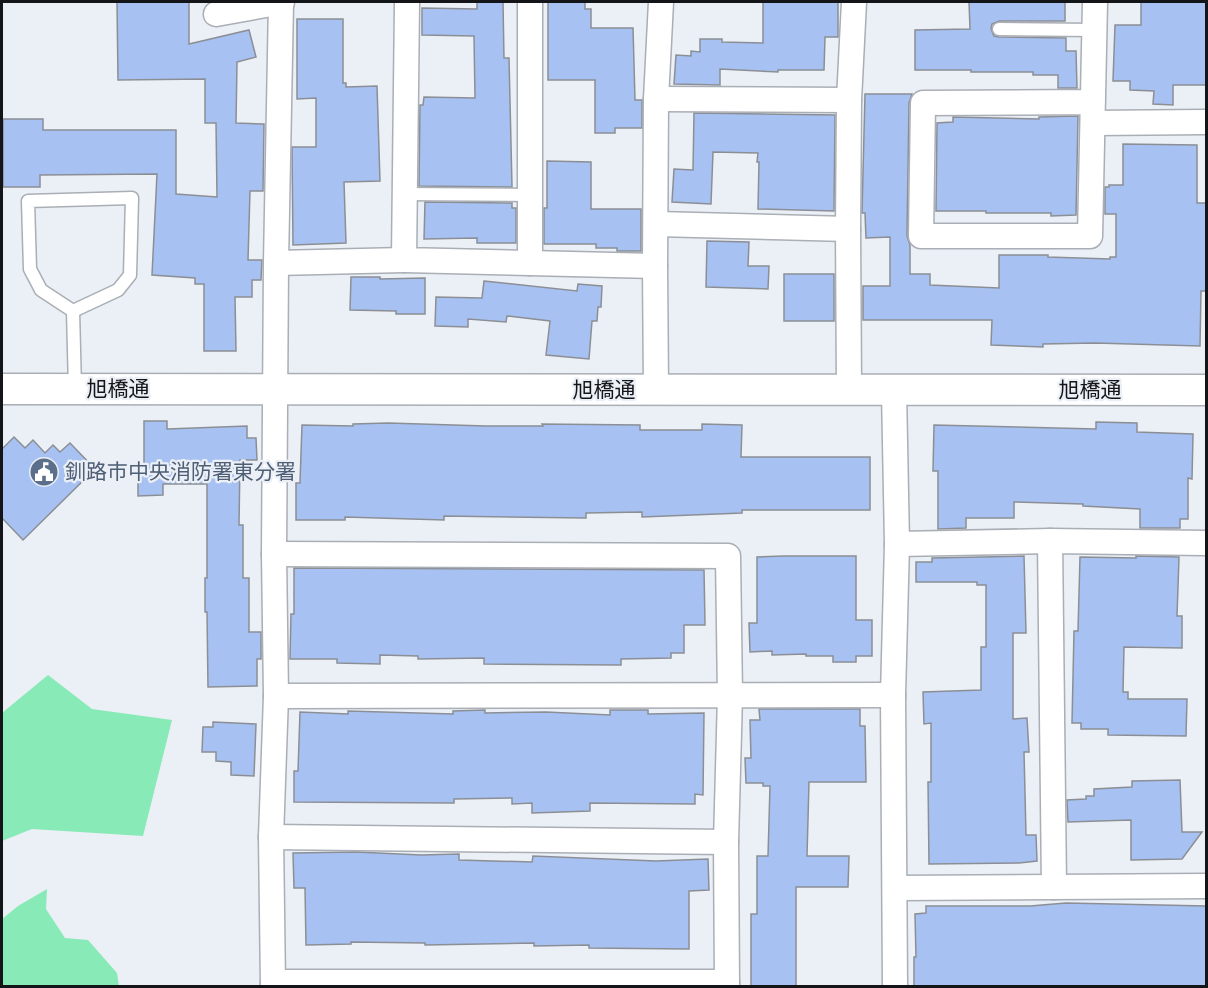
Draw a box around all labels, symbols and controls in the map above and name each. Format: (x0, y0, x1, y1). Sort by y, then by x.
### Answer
street label: 旭橋通 (87, 376, 150, 402)
street label: 旭橋通 (573, 377, 636, 403)
street label: 旭橋通 (1059, 377, 1122, 403)
public building icon: 釧路市中央消防署東分署 (28, 456, 60, 488)
place label: 釧路市中央消防署東分署 (65, 459, 296, 485)

